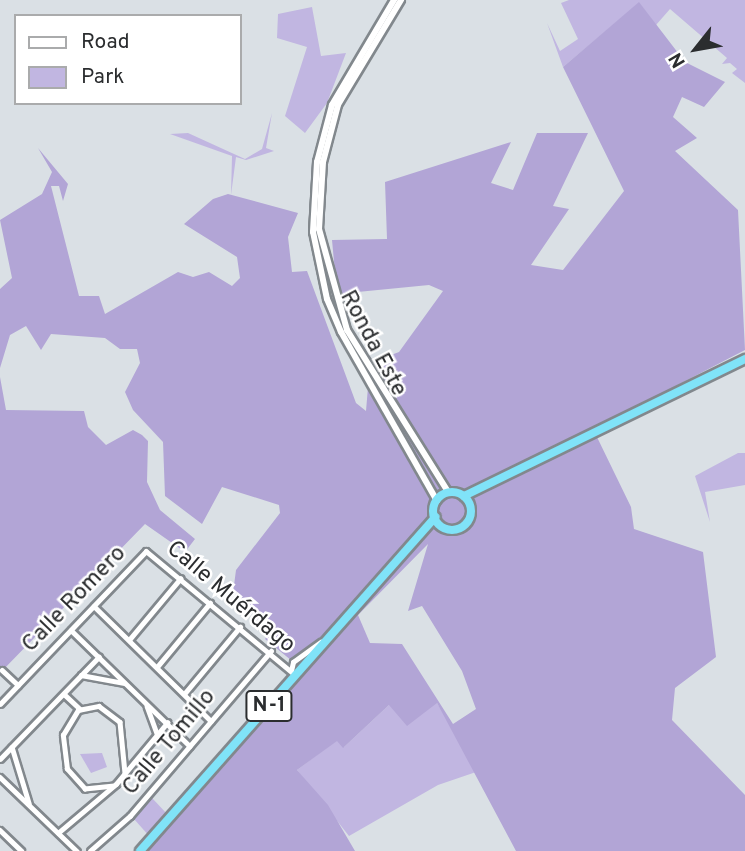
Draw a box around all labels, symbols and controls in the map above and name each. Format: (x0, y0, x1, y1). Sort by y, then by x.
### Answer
legend (14, 14, 242, 105)
north arrow (661, 14, 731, 84)
text: Road (81, 29, 130, 56)
text: N (664, 48, 692, 72)
text: Park (81, 64, 124, 91)
street label: Ronda Este (333, 286, 411, 402)
street label: Calle Muérdago (160, 536, 300, 660)
street label: Calle Romero (17, 541, 133, 659)
street label: Calle Tomillo (117, 684, 223, 802)
road number: N-1 (244, 688, 294, 724)

